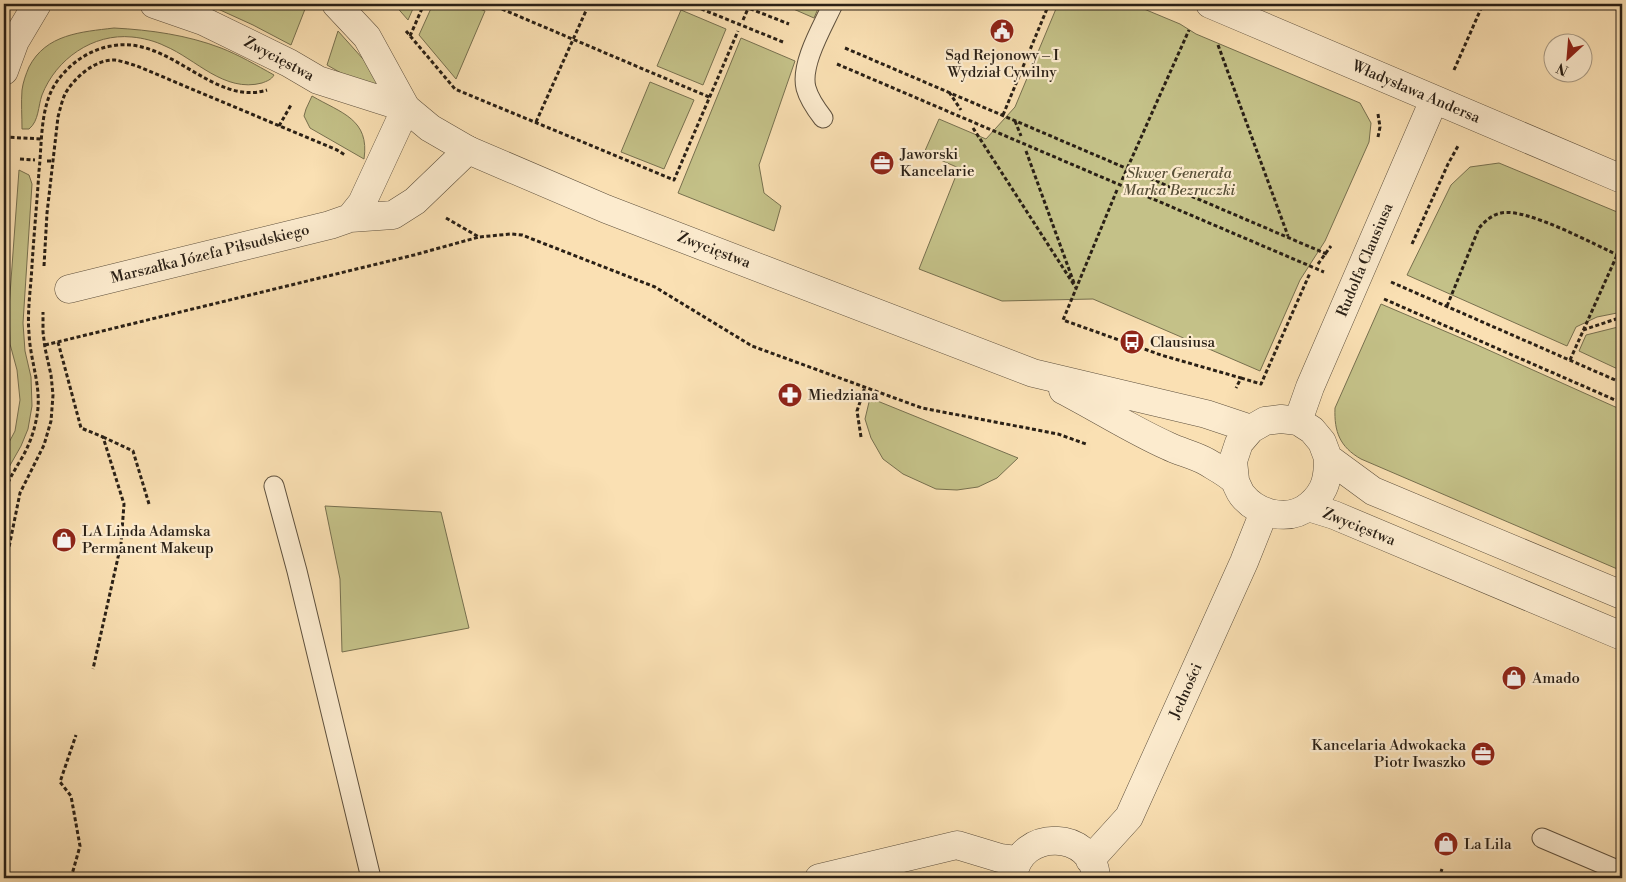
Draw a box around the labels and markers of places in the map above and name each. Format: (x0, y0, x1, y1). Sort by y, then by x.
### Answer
public building icon: Sąd Rejonowy – I Wydział Cywilny (989, 18, 1015, 44)
place label: Sąd Rejonowy – I Wydział Cywilny (945, 46, 1059, 82)
place label: Jaworski Kancelarie (899, 145, 975, 181)
office icon: Jaworski Kancelarie (869, 150, 895, 176)
bus stop icon: Clausiusa (1119, 329, 1145, 355)
place label: Clausiusa (1150, 333, 1216, 352)
pharmacy icon: Miedziana (777, 382, 803, 408)
place label: Miedziana (808, 386, 879, 405)
place label: LA Linda Adamska Permanent Makeup (82, 522, 214, 558)
shop icon: LA Linda Adamska Permanent Makeup (51, 527, 77, 553)
shop icon: Amado (1501, 665, 1527, 691)
place label: Amado (1531, 669, 1580, 688)
place label: Kancelaria Adwokacka Piotr Iwaszko (1312, 736, 1466, 772)
office icon: Kancelaria Adwokacka Piotr Iwaszko (1470, 741, 1496, 767)
shop icon: La Lila (1433, 831, 1459, 857)
place label: La Lila (1464, 835, 1512, 854)

